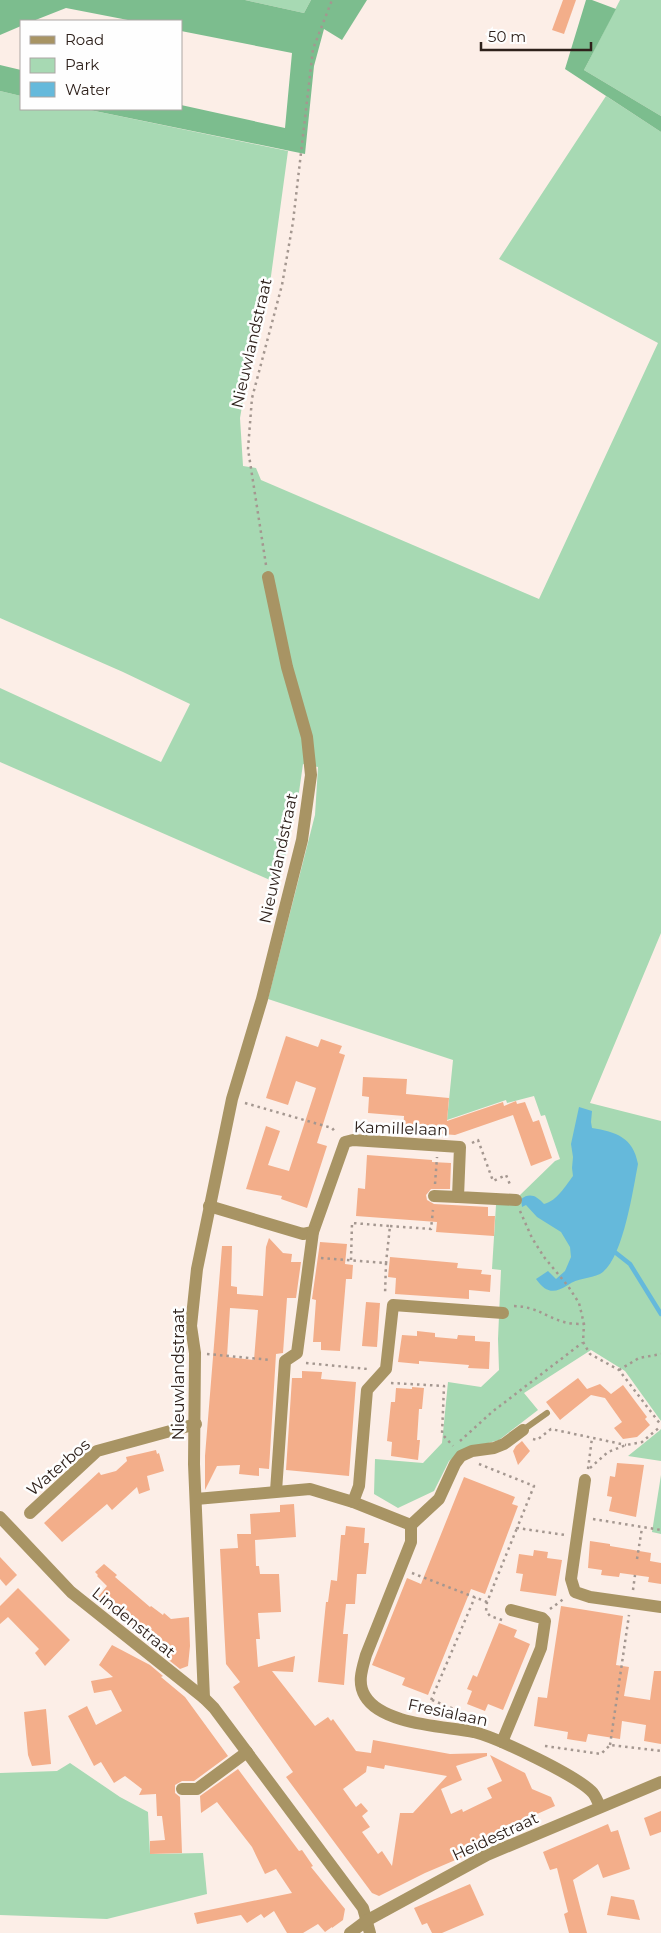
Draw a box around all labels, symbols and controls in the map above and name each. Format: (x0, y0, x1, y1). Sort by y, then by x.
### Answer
legend (20, 20, 182, 110)
scale bar (481, 20, 591, 52)
text: 50 m (488, 27, 526, 46)
text: Road (65, 30, 104, 49)
text: Park (65, 55, 99, 74)
text: Water (65, 80, 111, 99)
street label: Nieuwlandstraat (227, 276, 276, 410)
street label: Nieuwlandstraat (255, 791, 302, 925)
street label: Kamillelaan (354, 1117, 448, 1140)
street label: Nieuwlandstraat (169, 1307, 188, 1440)
street label: Waterbos (23, 1435, 94, 1500)
street label: Lindenstraat (88, 1583, 179, 1662)
street label: Fresialaan (406, 1695, 490, 1730)
street label: Heidestraat (449, 1808, 542, 1865)

